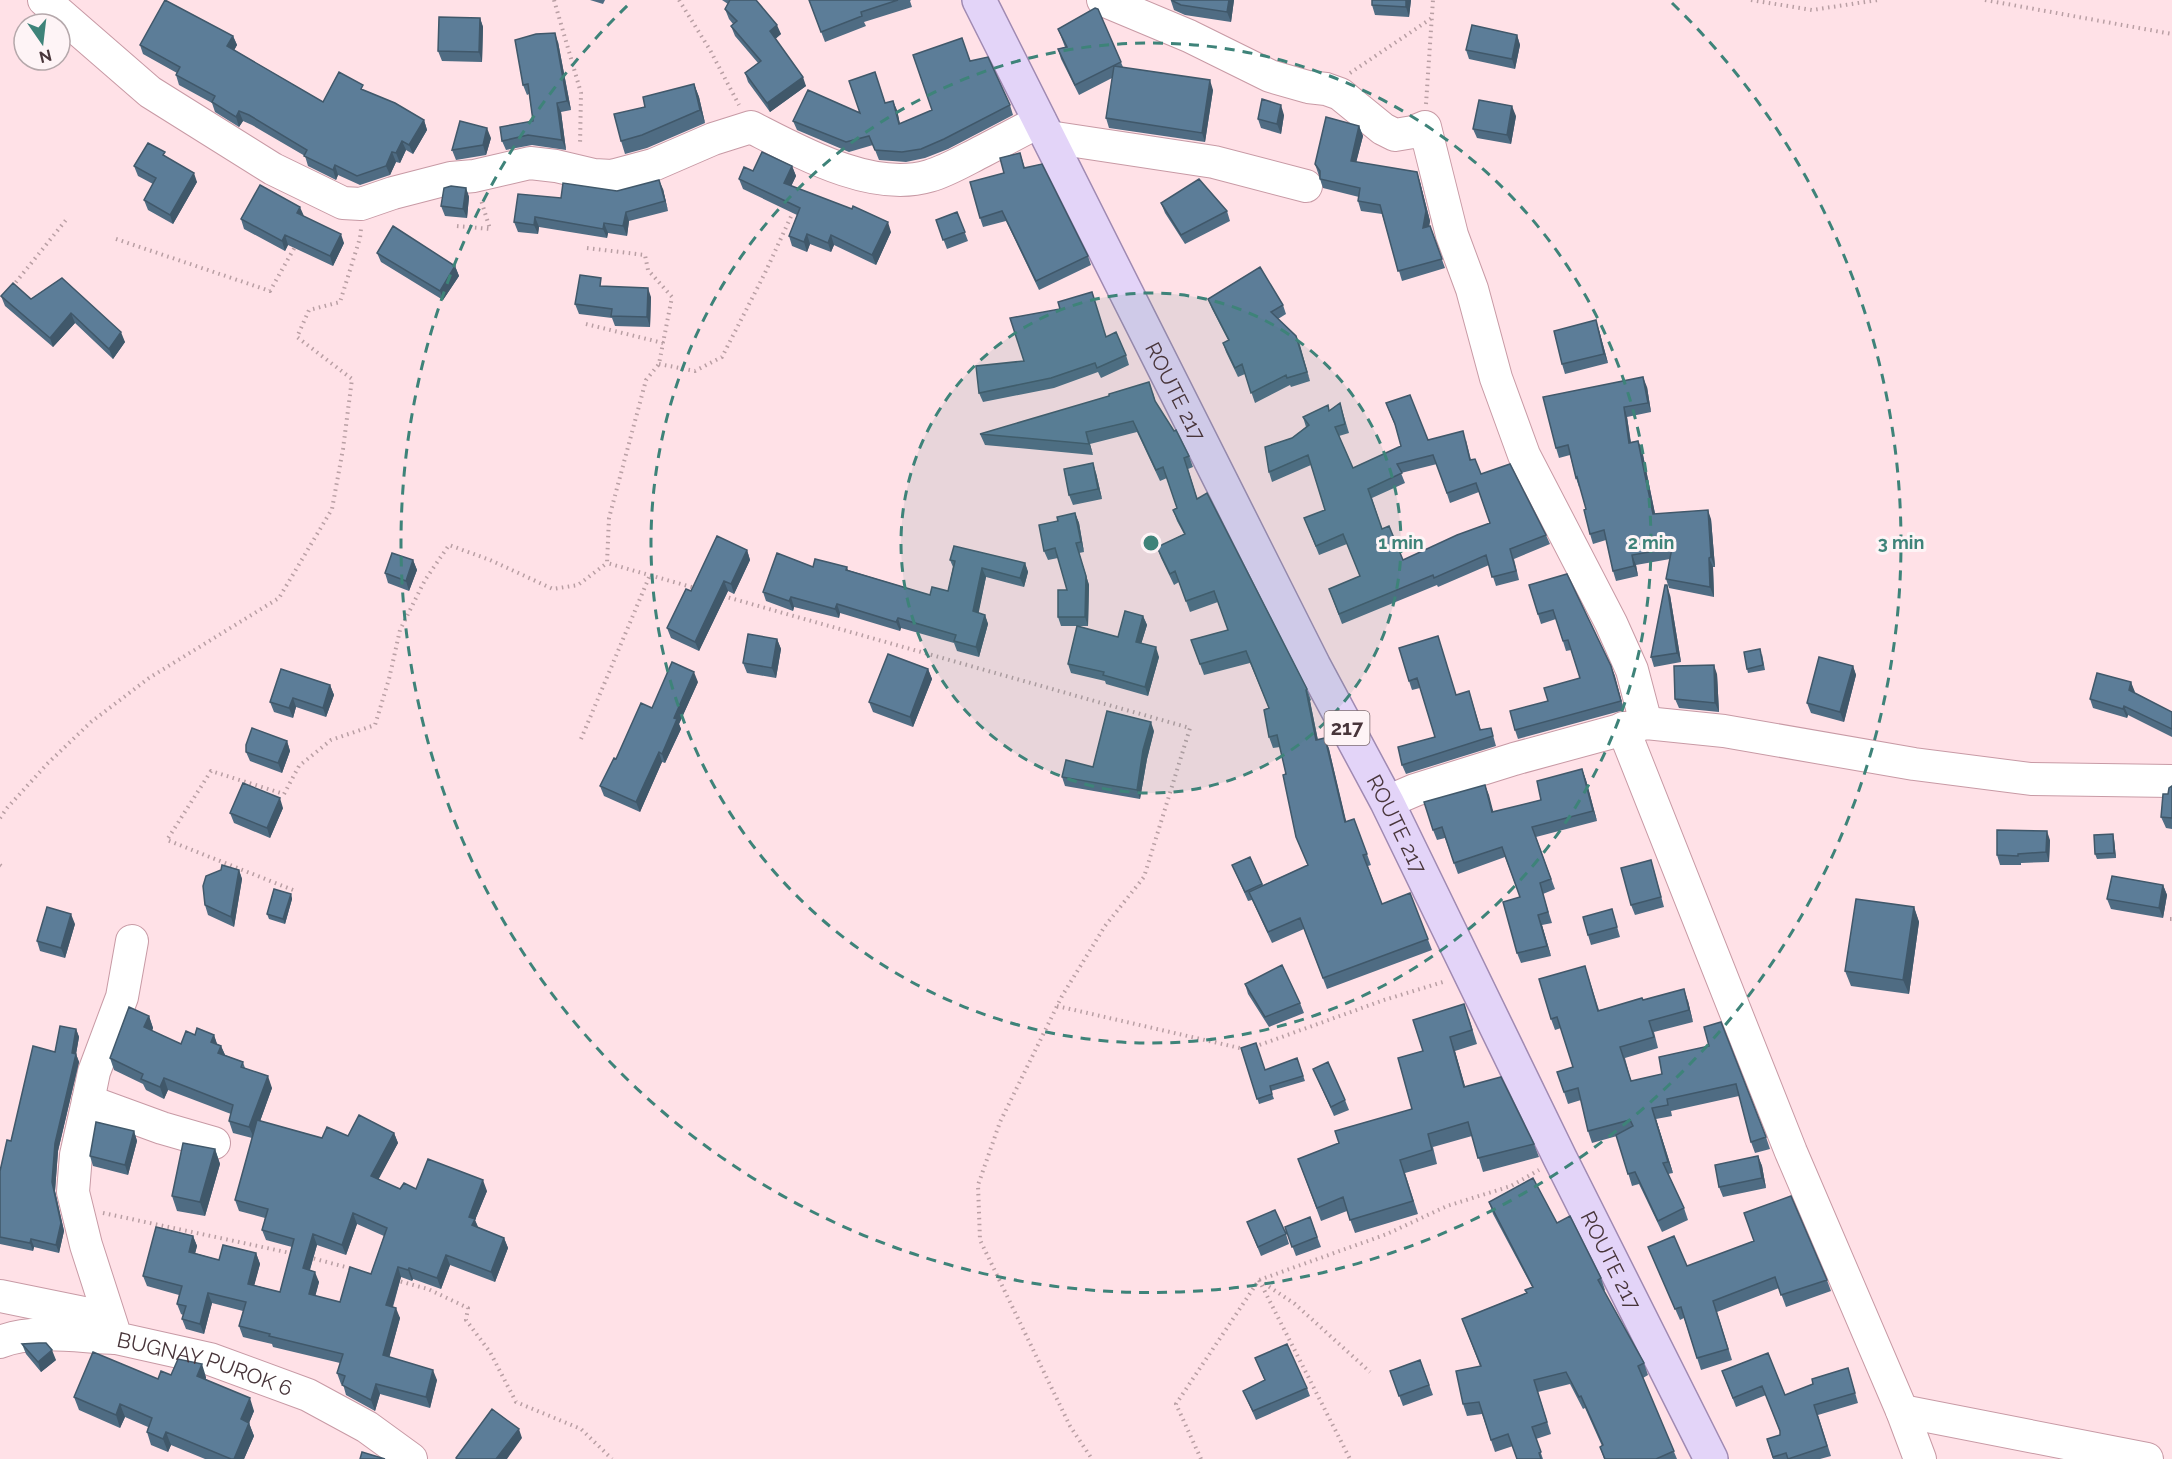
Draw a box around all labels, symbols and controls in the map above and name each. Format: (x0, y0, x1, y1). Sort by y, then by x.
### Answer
north arrow (12, 12, 72, 72)
text: N (37, 45, 54, 67)
street label: ROUTE 217 (1141, 338, 1211, 446)
text: 1 min (1378, 532, 1424, 553)
text: 2 min (1628, 532, 1674, 553)
text: 3 min (1878, 532, 1924, 553)
centre of rings (1141, 533, 1161, 553)
road number: 217 (1324, 711, 1370, 745)
street label: ROUTE 217 (1362, 770, 1433, 878)
street label: ROUTE 217 (1576, 1207, 1647, 1314)
street label: BUGNAY PUROK 6 (115, 1326, 296, 1401)

